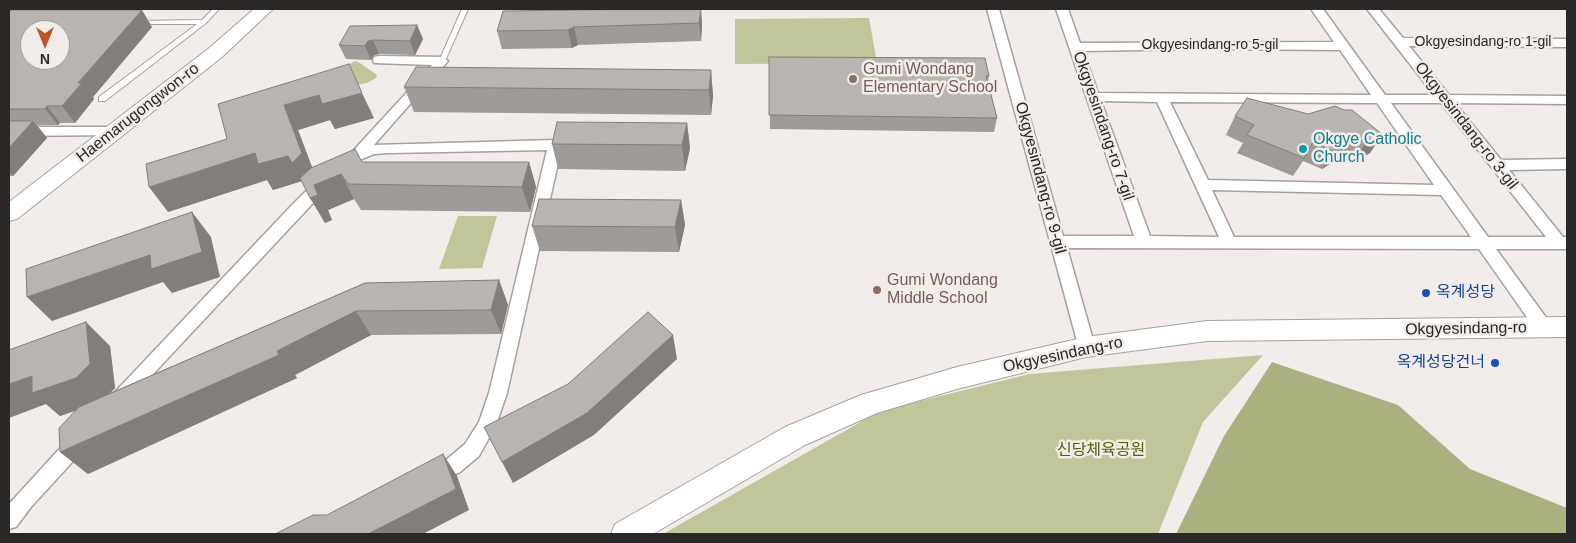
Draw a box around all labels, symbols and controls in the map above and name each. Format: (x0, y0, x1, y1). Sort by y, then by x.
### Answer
north arrow (20, 20, 70, 70)
street label: Okgyesindang-ro 1-gil (1415, 34, 1551, 50)
street label: Okgyesindang-ro 5-gil (1142, 37, 1278, 53)
street label: Okgyesindang-ro 7-gil (1068, 49, 1138, 203)
text: N (40, 51, 50, 67)
street label: Okgyesindang-ro 3-gil (1410, 58, 1522, 194)
street label: Haemarugongwon-ro (73, 59, 203, 167)
place label: Gumi Wondang Elementary School (863, 60, 997, 98)
marker: Gumi Wondang Elementary School (847, 73, 859, 85)
street label: Okgyesindang-ro 9-gil (1010, 100, 1070, 256)
place label: Okgye Catholic Church (1313, 130, 1421, 168)
marker: Okgye Catholic Church (1297, 143, 1309, 155)
place label: Gumi Wondang Middle School (887, 271, 998, 309)
place label: 옥계성당 (1436, 283, 1495, 303)
marker: Gumi Wondang Middle School (871, 284, 883, 296)
marker: 옥계성당 (1420, 287, 1432, 299)
street label: Okgyesindang-ro (1405, 318, 1527, 340)
street label: Okgyesindang-ro (1001, 333, 1125, 377)
place label: 옥계성당건너 (1397, 353, 1485, 373)
marker: 옥계성당건너 (1489, 357, 1501, 369)
park label: 신당체육공원 (1057, 441, 1145, 461)

